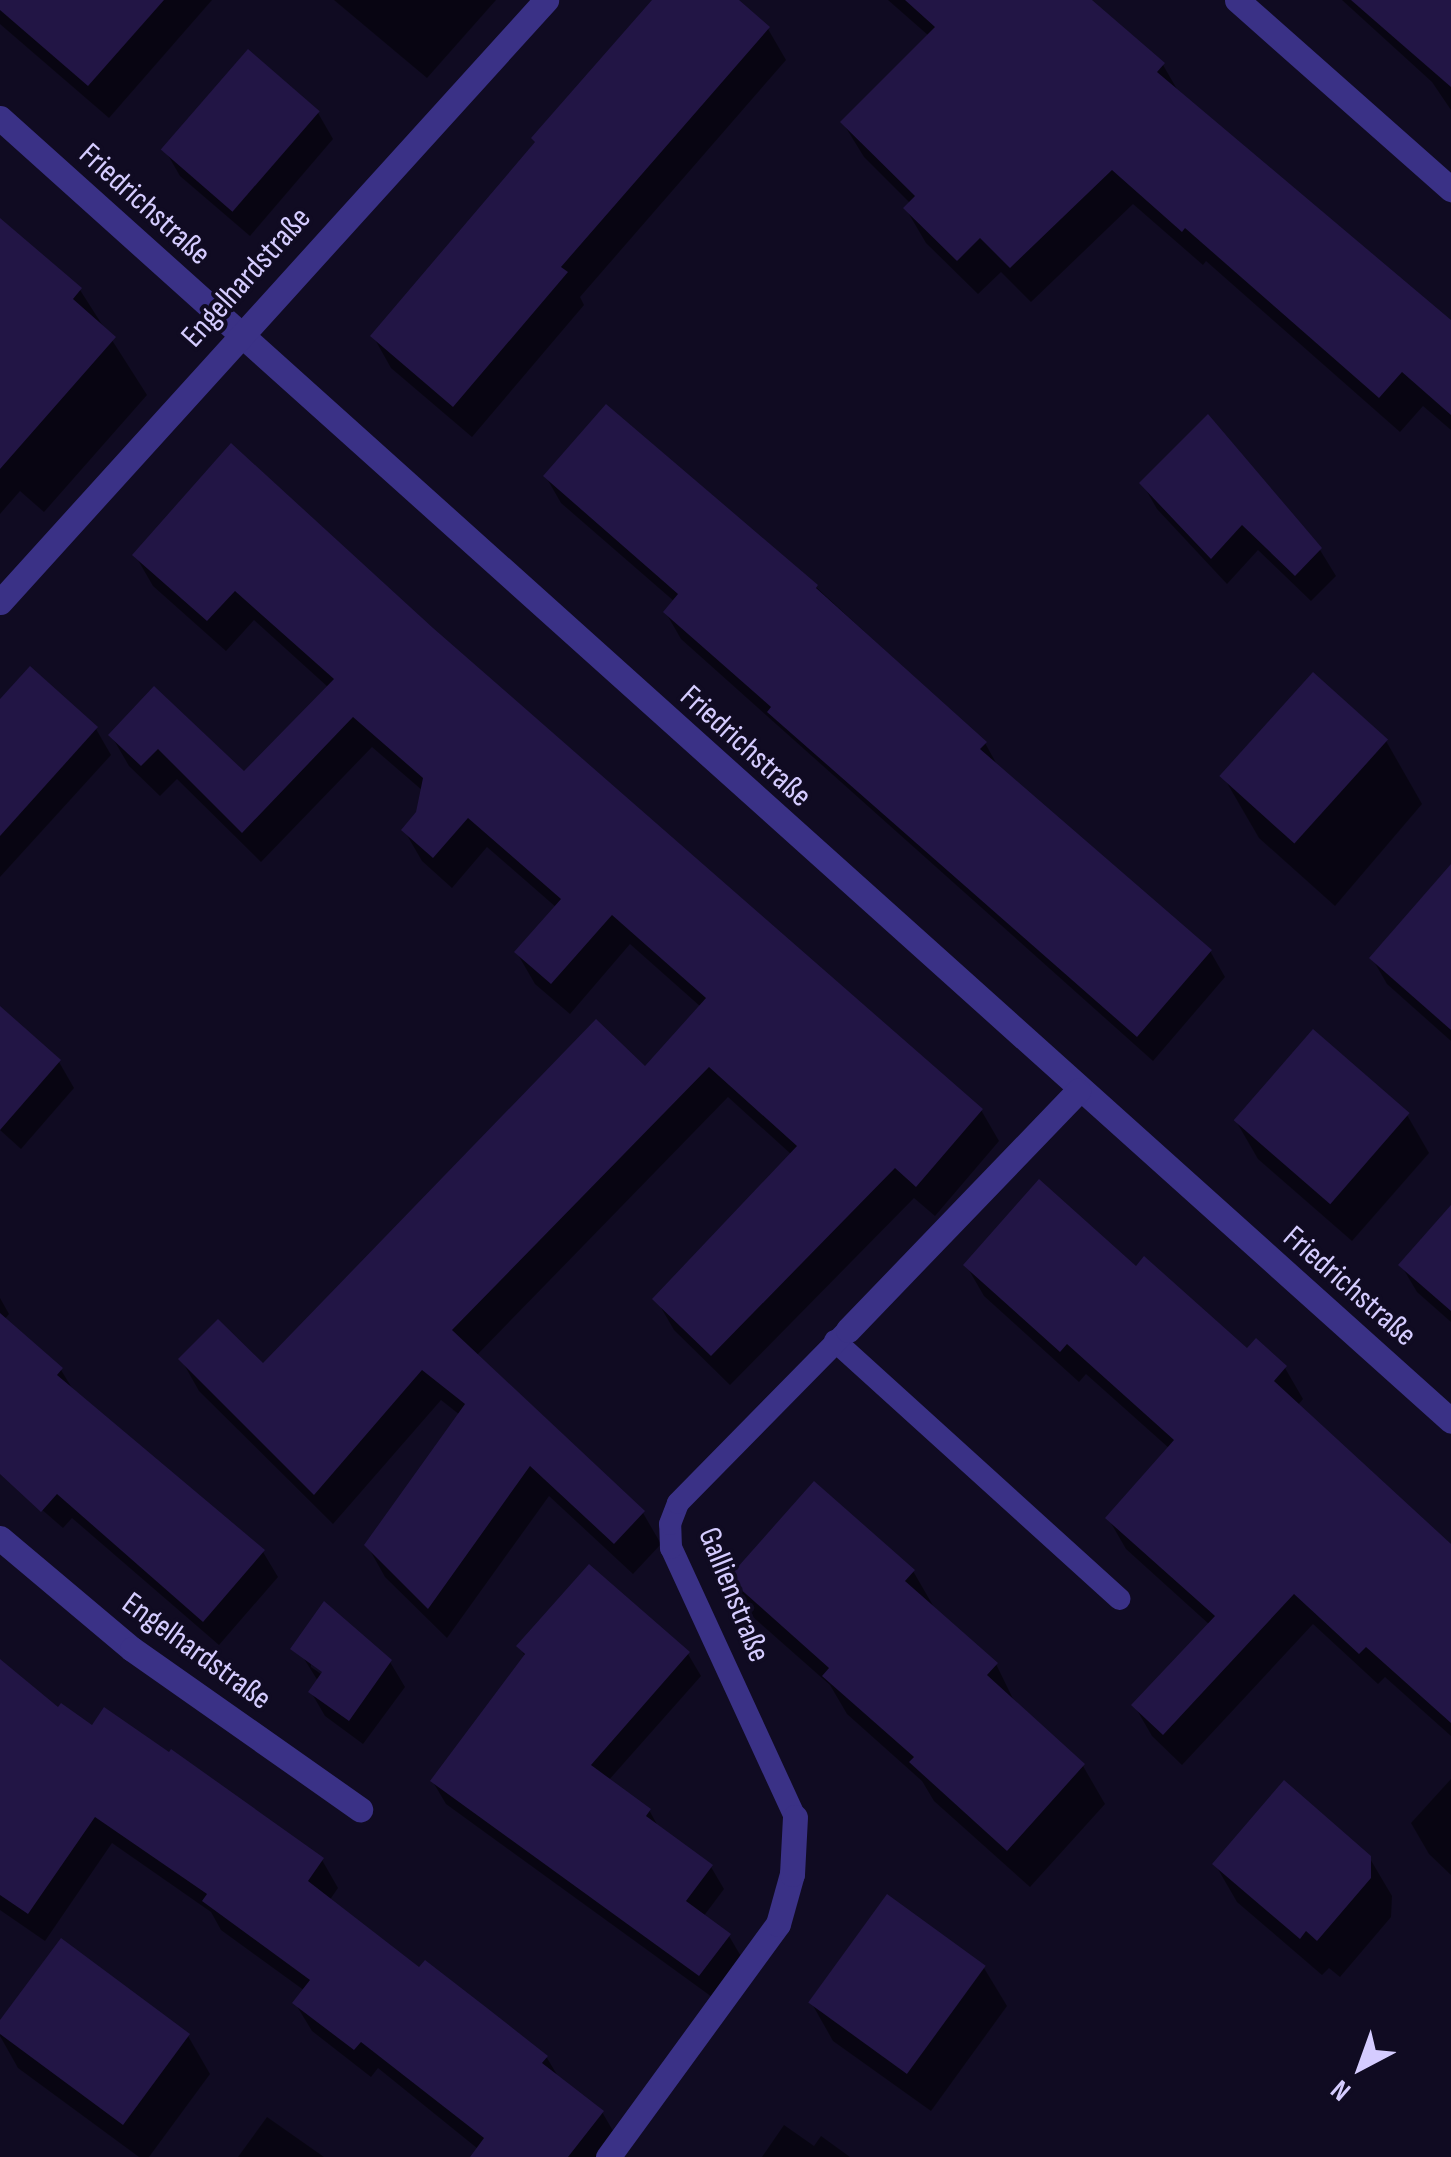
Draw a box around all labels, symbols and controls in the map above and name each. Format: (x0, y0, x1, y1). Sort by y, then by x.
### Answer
street label: Friedrichstraße (70, 136, 218, 274)
street label: Engelhardstraße (174, 200, 320, 356)
street label: Friedrichstraße (671, 678, 819, 816)
street label: Friedrichstraße (1275, 1219, 1423, 1355)
street label: Gallienstraße (689, 1522, 777, 1668)
street label: Engelhardstraße (114, 1585, 278, 1719)
north arrow (1311, 2017, 1411, 2117)
text: N (1325, 2073, 1357, 2107)

